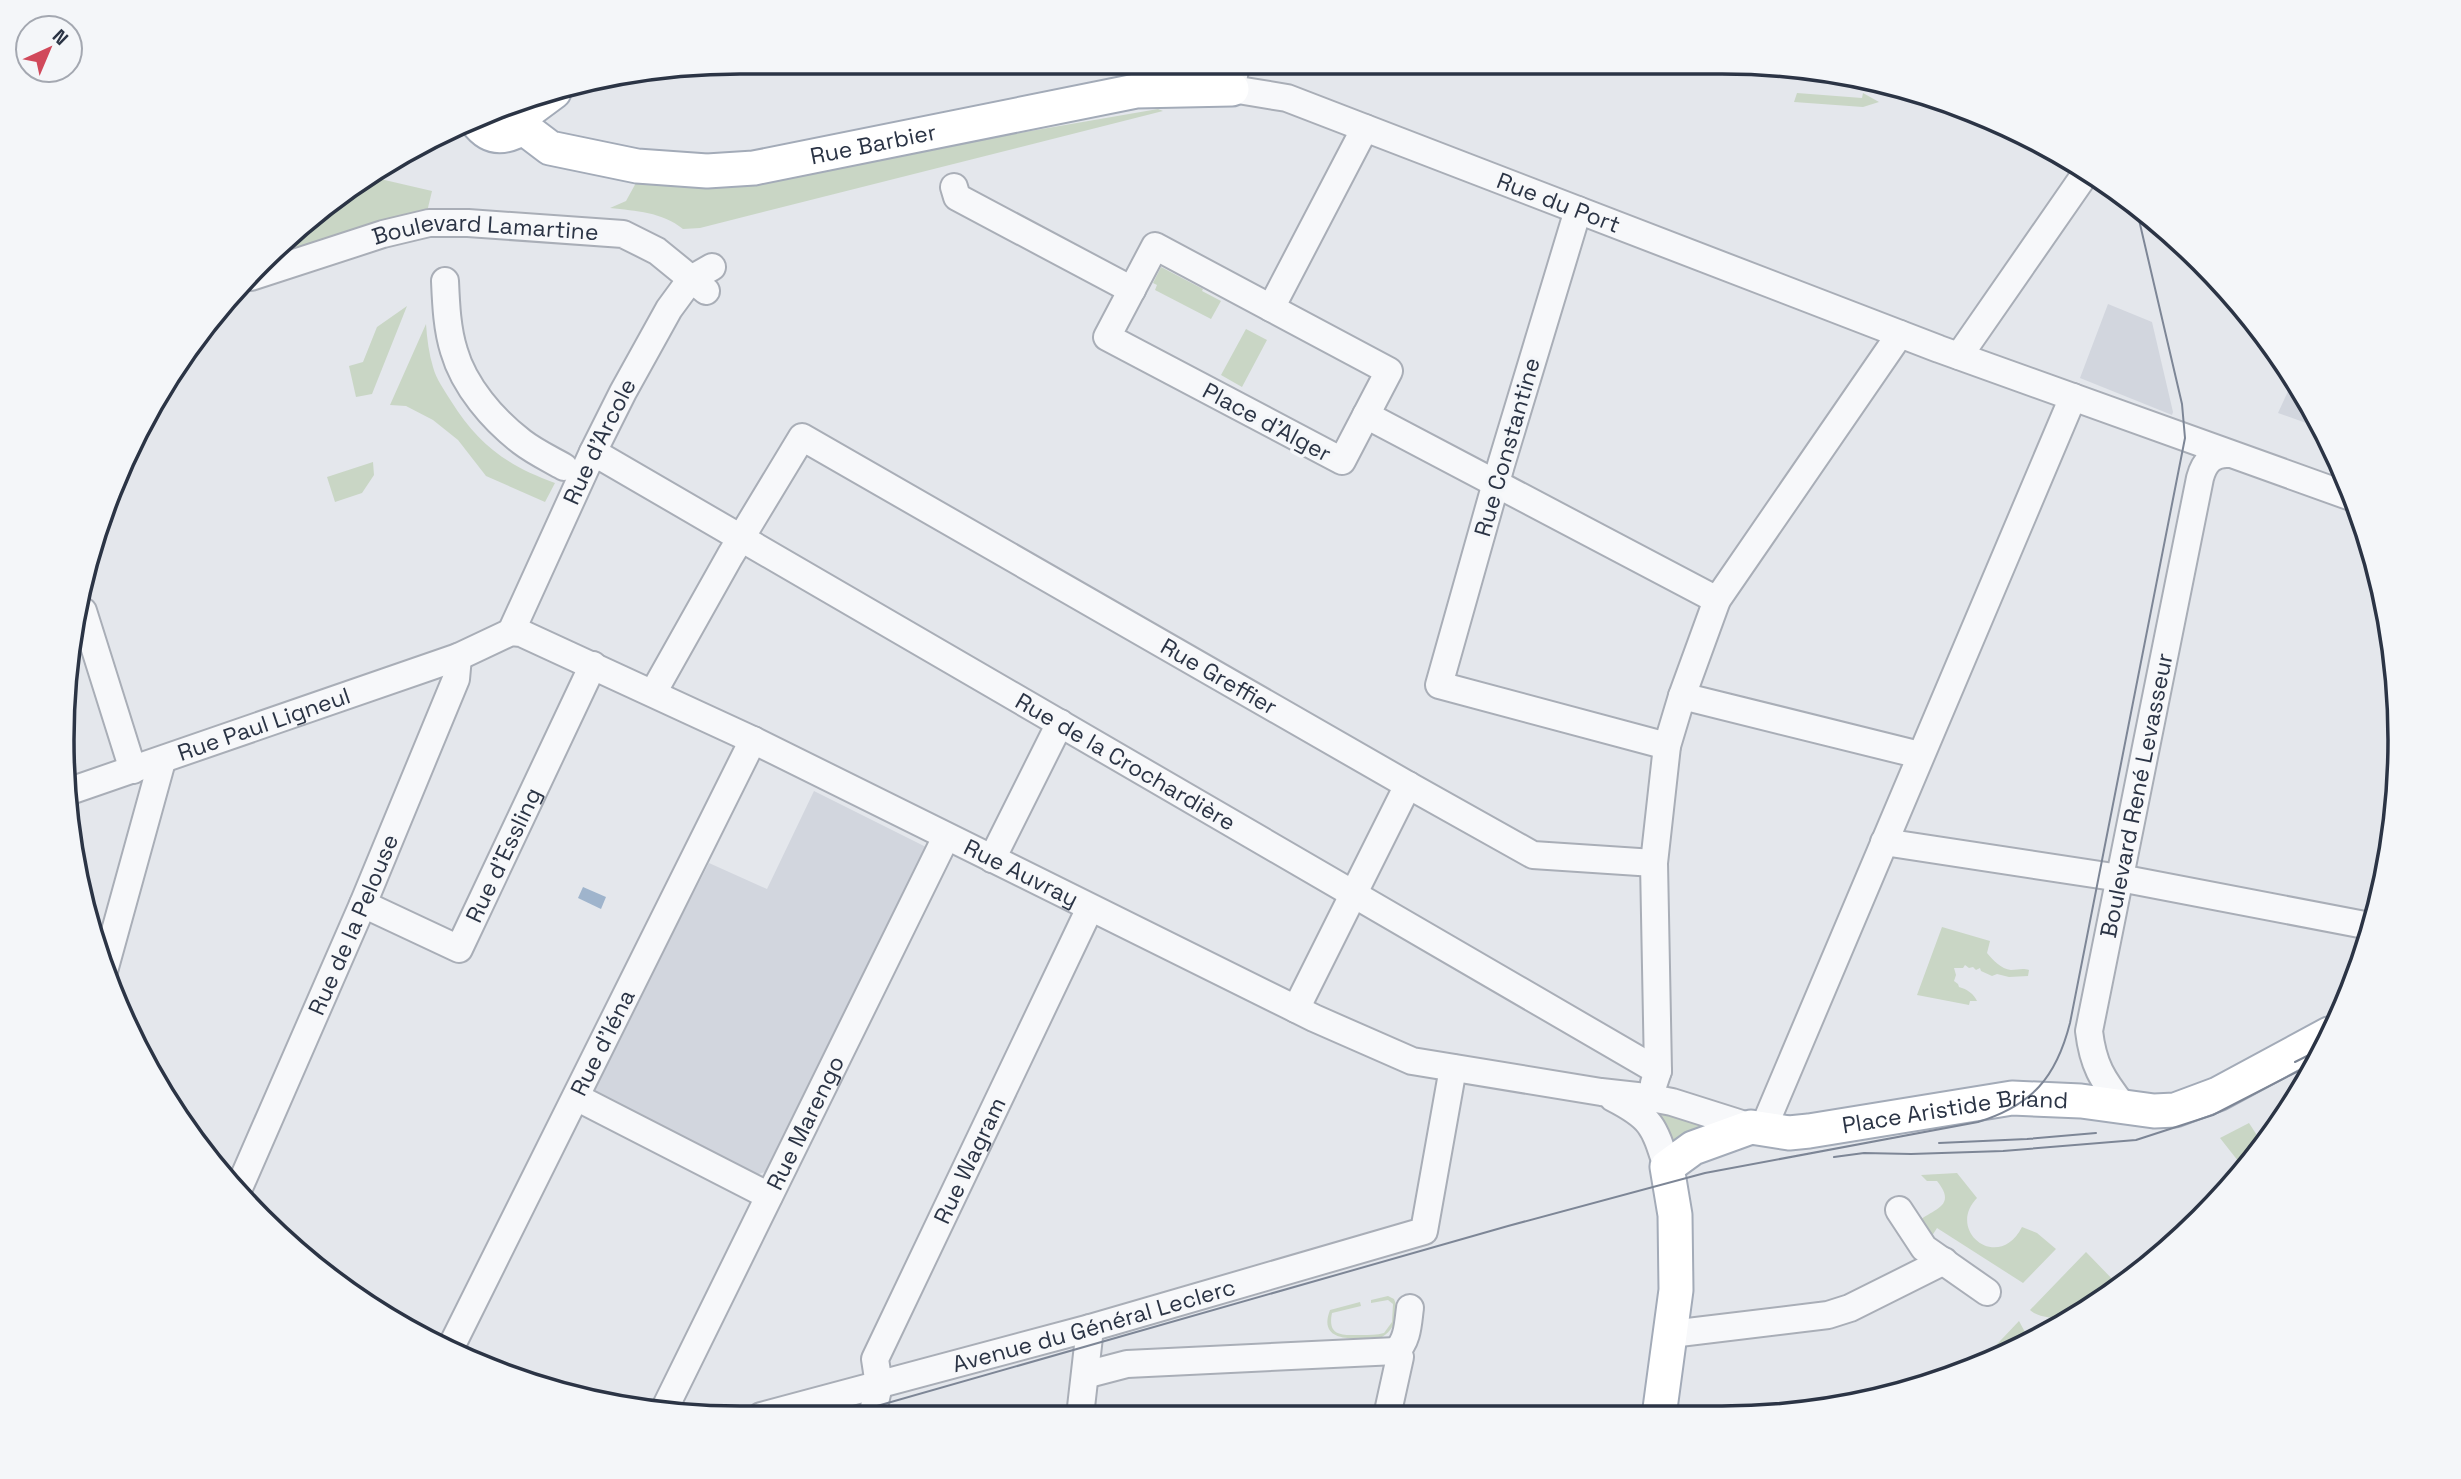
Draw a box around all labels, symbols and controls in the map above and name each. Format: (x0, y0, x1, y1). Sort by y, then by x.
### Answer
north arrow (14, 14, 84, 84)
text: N (47, 24, 74, 51)
street label: Rue Barbier (807, 117, 939, 171)
street label: Rue du Port (1493, 165, 1625, 240)
street label: Boulevard Lamartine (368, 207, 600, 252)
street label: Rue Constantine (1467, 354, 1547, 540)
street label: Rue d'Arcole (556, 373, 643, 509)
street label: Place d'Alger (1198, 376, 1336, 468)
street label: Rue Greffier (1155, 631, 1283, 722)
street label: Boulevard René Levasseur (2093, 650, 2180, 940)
street label: Rue Paul Ligneul (173, 680, 354, 768)
street label: Rue de la Crochardière (1010, 686, 1241, 837)
street label: Rue d'Essling (459, 782, 548, 927)
street label: Rue de la Pelouse (301, 830, 405, 1020)
street label: Rue Auvray (959, 832, 1084, 914)
street label: Rue d'Iéna (563, 984, 642, 1101)
street label: Rue Marengo (760, 1051, 851, 1195)
street label: Place Aristide Briand (1840, 1083, 2069, 1140)
street label: Rue Wagram (927, 1092, 1013, 1229)
street label: Avenue du Général Leclerc (949, 1272, 1239, 1379)

